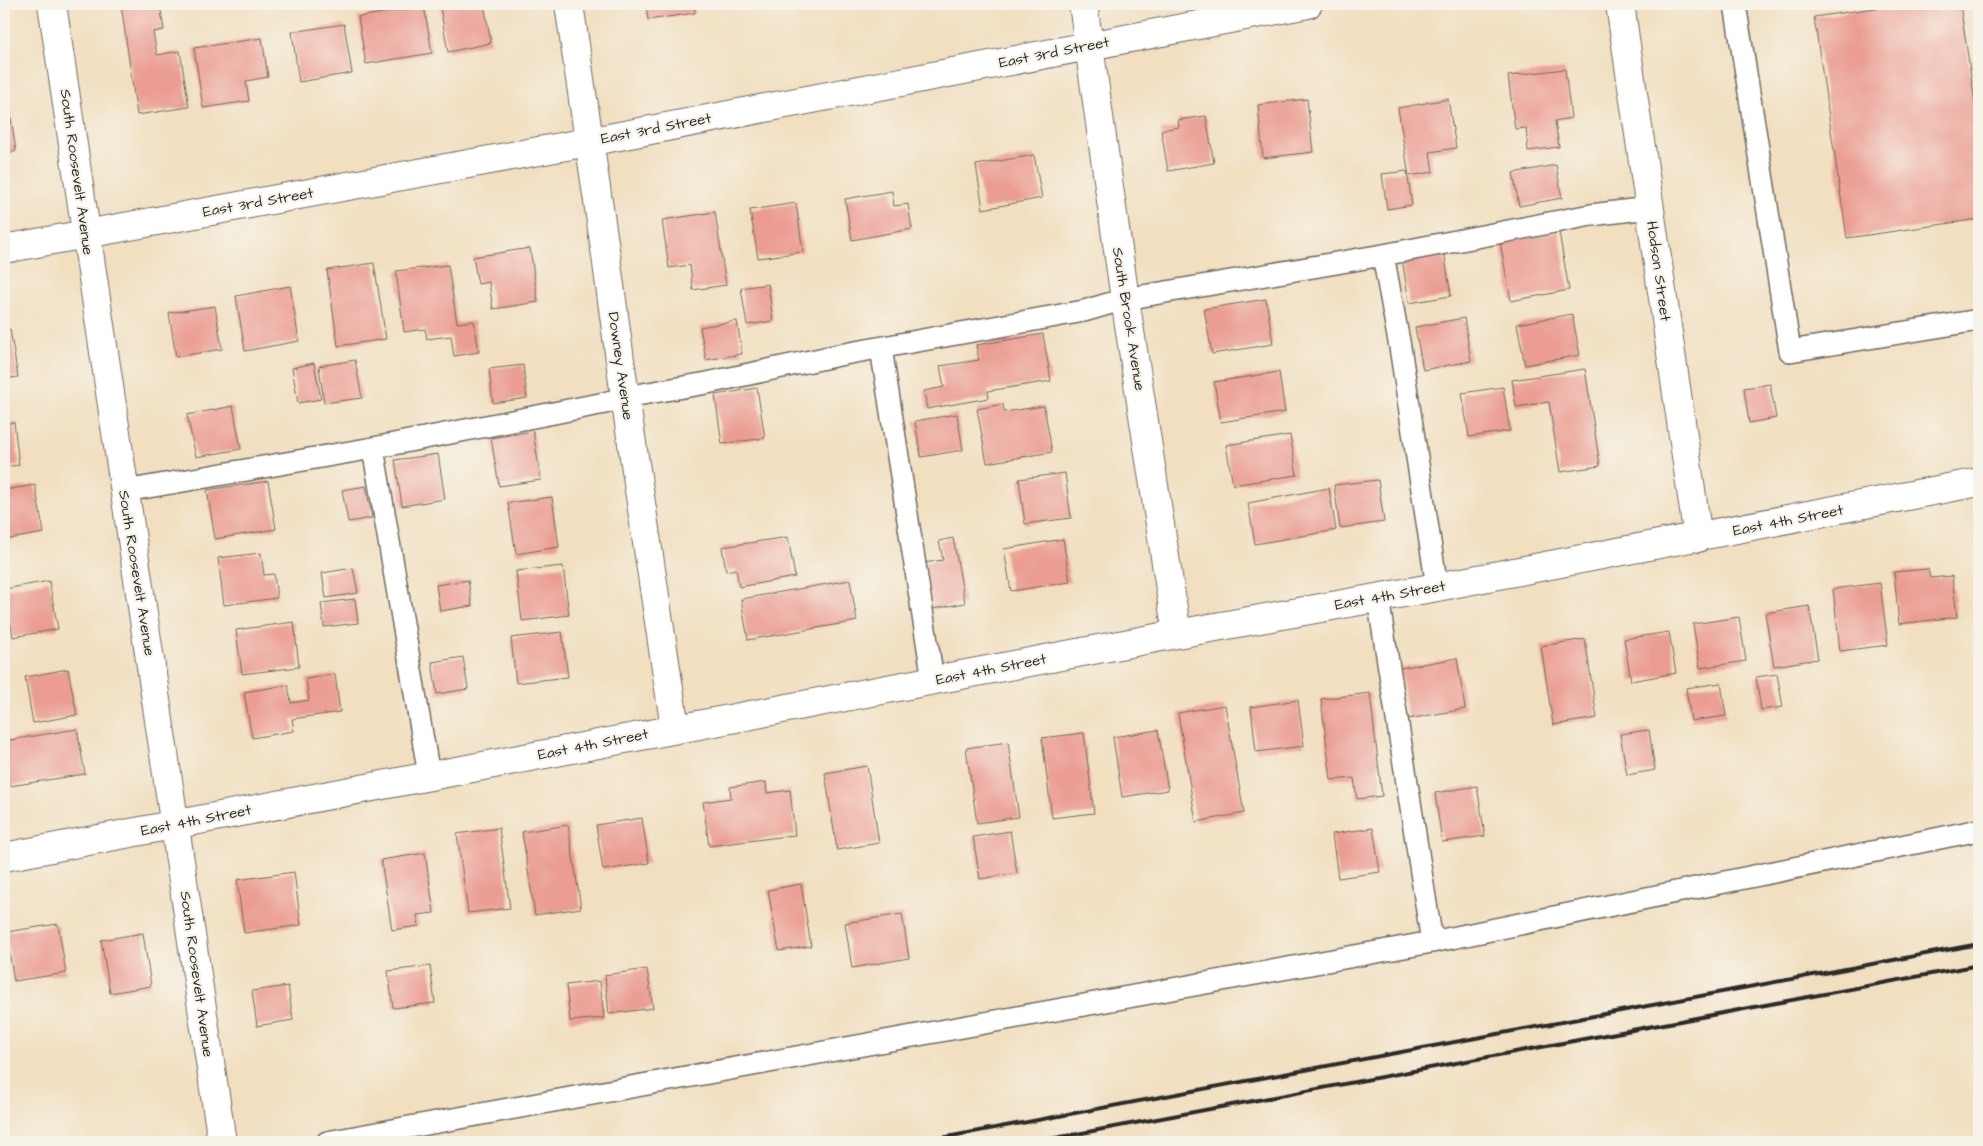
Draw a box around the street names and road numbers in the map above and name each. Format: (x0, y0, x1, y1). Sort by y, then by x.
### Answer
street label: East 3rd Street (997, 31, 1111, 73)
street label: South Roosevelt Avenue (54, 88, 99, 256)
street label: East 3rd Street (599, 107, 713, 149)
street label: East 3rd Street (201, 182, 315, 223)
street label: Hodson Street (1641, 220, 1676, 323)
street label: South Brook Avenue (1107, 246, 1150, 392)
street label: Downey Avenue (602, 311, 638, 422)
street label: South Roosevelt Avenue (113, 489, 160, 657)
street label: East 4th Street (1731, 499, 1845, 541)
street label: East 4th Street (1333, 575, 1447, 616)
street label: East 4th Street (934, 648, 1048, 690)
street label: East 4th Street (536, 723, 650, 765)
street label: East 4th Street (139, 799, 253, 841)
street label: South Roosevelt Avenue (174, 890, 219, 1058)

